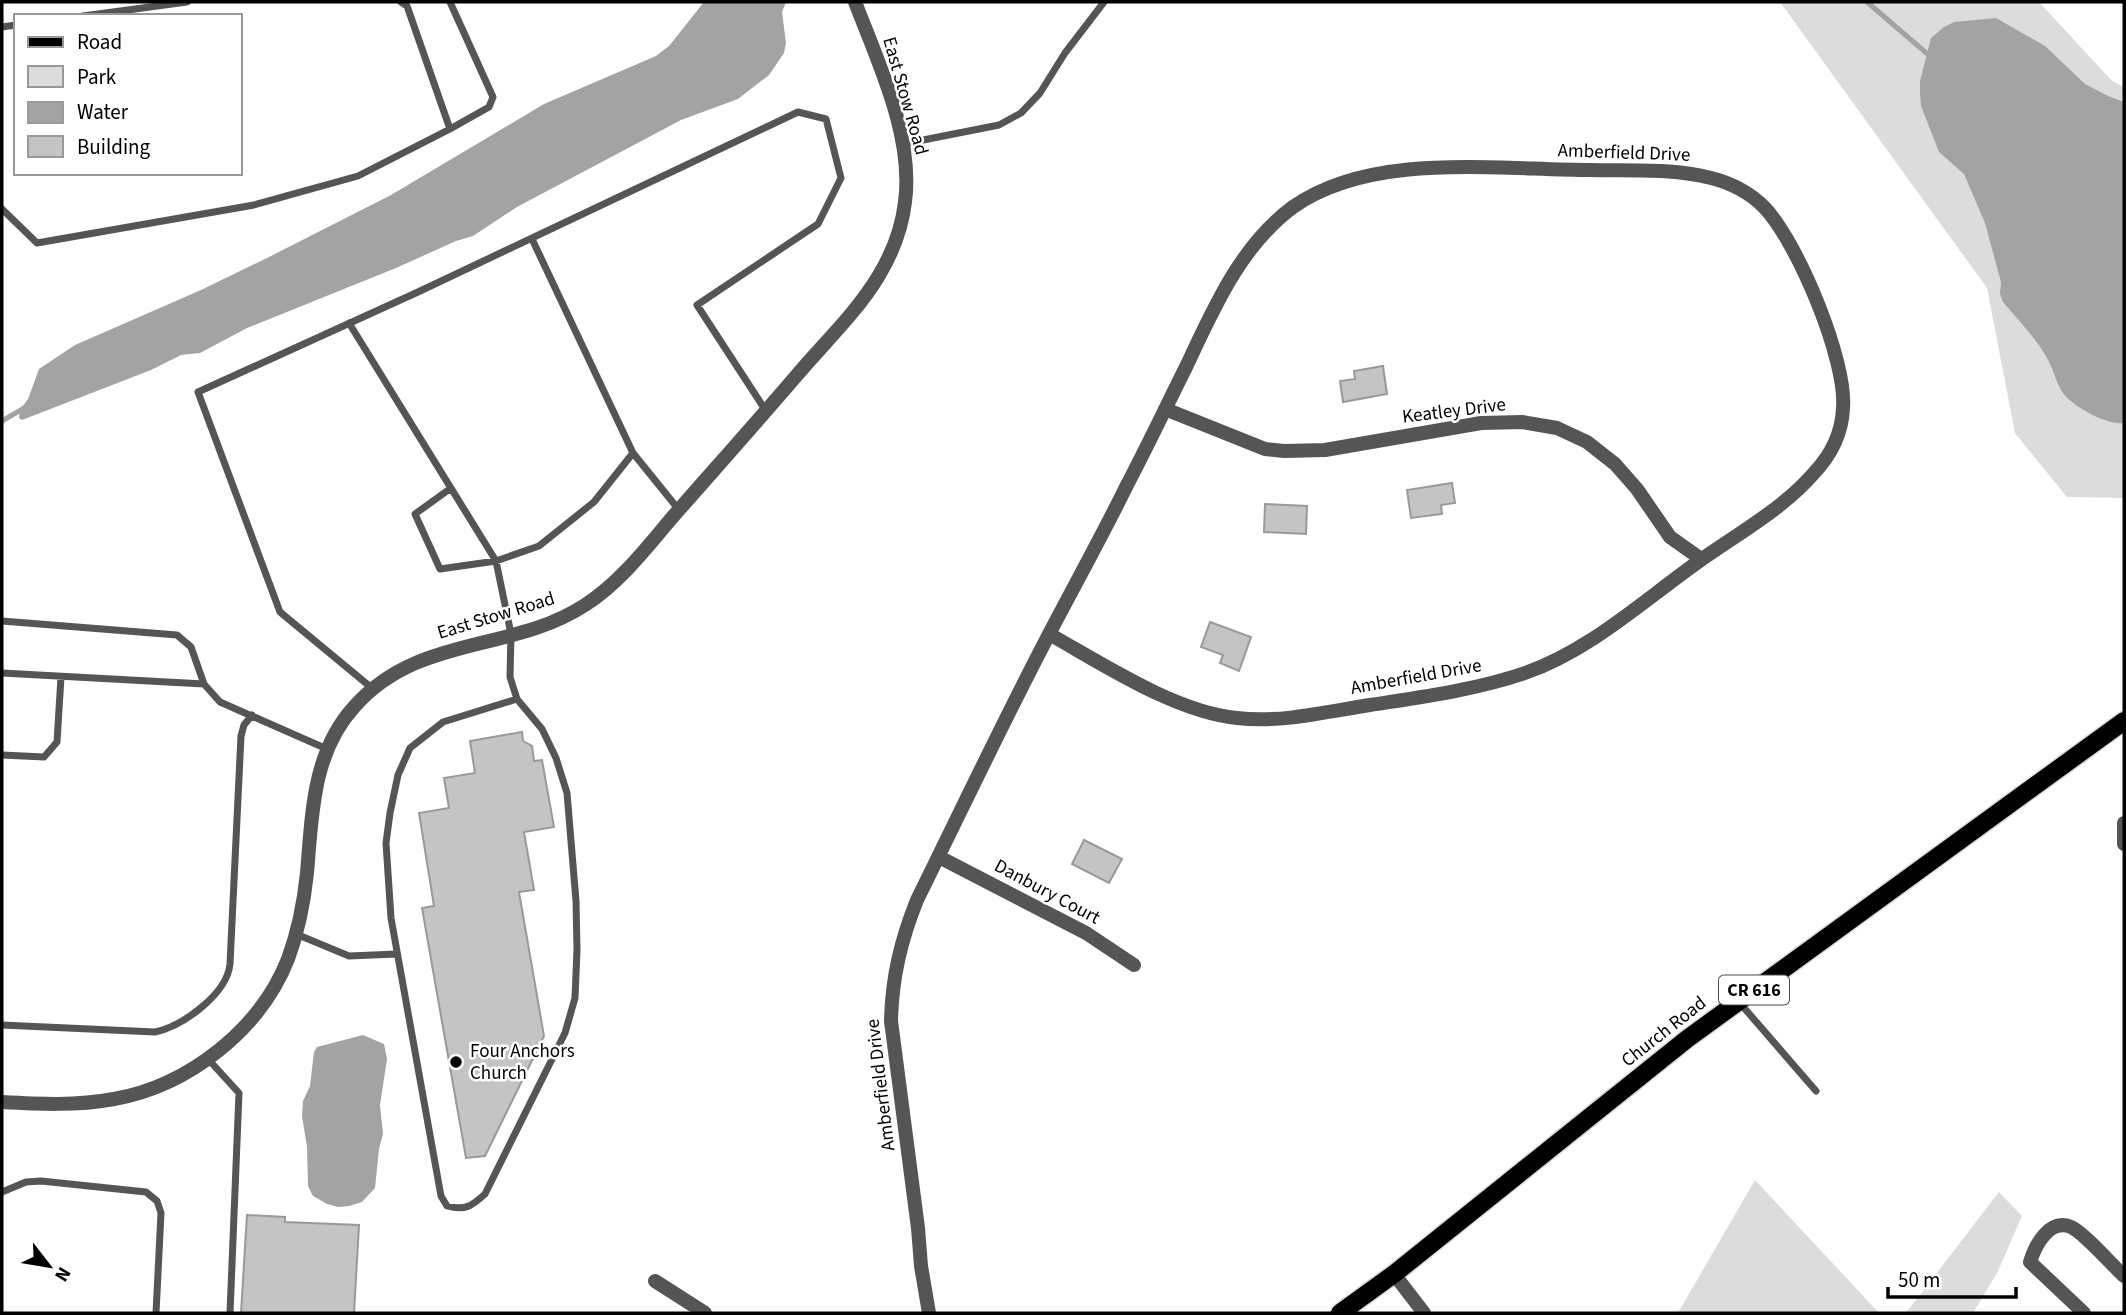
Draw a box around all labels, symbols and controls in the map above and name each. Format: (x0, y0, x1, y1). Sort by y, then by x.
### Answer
legend (14, 14, 242, 175)
text: Road (77, 27, 122, 57)
street label: East Stow Road (875, 34, 935, 158)
text: Park (77, 62, 117, 92)
text: Water (77, 97, 129, 127)
text: Building (77, 132, 151, 162)
street label: Amberfield Drive (1557, 137, 1691, 169)
street label: Keatley Drive (1401, 391, 1507, 431)
street label: East Stow Road (434, 585, 558, 647)
street label: Amberfield Drive (1348, 652, 1484, 702)
street label: Danbury Court (989, 853, 1105, 932)
road number: CR 616 (1719, 975, 1789, 1004)
street label: Church Road (1616, 990, 1712, 1074)
street label: Amberfield Drive (860, 1018, 902, 1152)
place label: Four Anchors Church (470, 1038, 575, 1087)
marker: Four Anchors Church (448, 1054, 464, 1070)
north arrow (14, 1231, 84, 1301)
scale bar (1888, 1256, 2016, 1300)
text: N (47, 1262, 77, 1286)
text: 50 m (1898, 1265, 1940, 1295)

